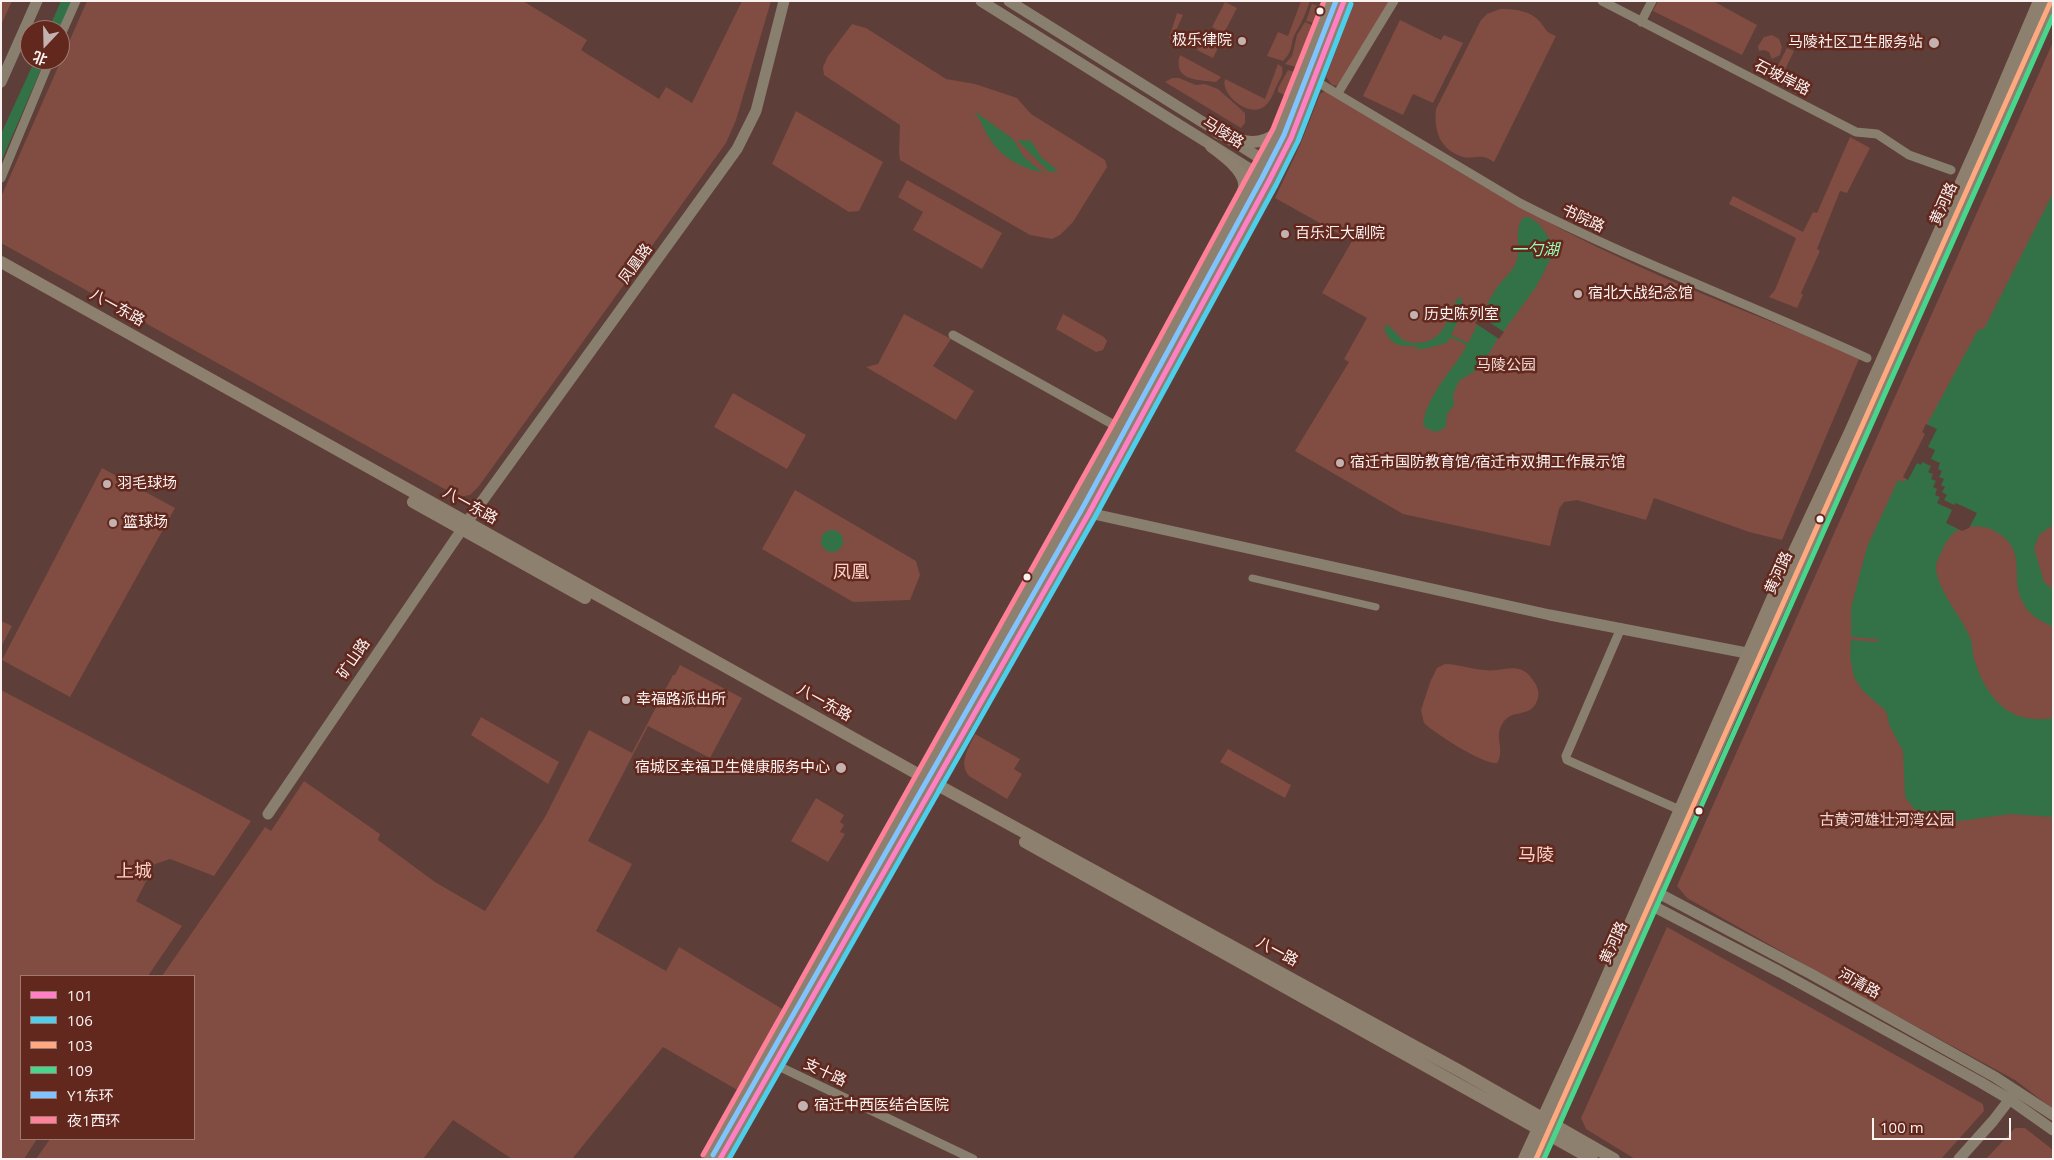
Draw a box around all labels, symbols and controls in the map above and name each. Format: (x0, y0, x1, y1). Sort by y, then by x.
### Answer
unlabelled marker (1315, 6, 1325, 16)
north arrow (20, 20, 70, 70)
place label: 极乐律院 (1172, 32, 1232, 50)
place label: 马陵社区卫生服务站 (1788, 34, 1923, 52)
marker: 极乐律院 (1236, 35, 1248, 47)
marker: 马陵社区卫生服务站 (1927, 36, 1941, 50)
text: 北 (30, 47, 50, 70)
street label: 石坡岸路 (1751, 56, 1813, 100)
street label: 马陵路 (1199, 113, 1247, 153)
street label: 黄河路 (1927, 180, 1961, 228)
street label: 书院路 (1559, 201, 1607, 237)
place label: 百乐汇大剧院 (1295, 225, 1385, 243)
marker: 百乐汇大剧院 (1279, 228, 1291, 240)
water label: 一勺湖 (1511, 240, 1559, 260)
street label: 凤凰路 (615, 241, 657, 287)
place label: 宿北大战纪念馆 (1588, 285, 1693, 303)
street label: 八一东路 (86, 286, 148, 330)
marker: 宿北大战纪念馆 (1572, 288, 1584, 300)
place label: 历史陈列室 (1424, 306, 1499, 324)
marker: 历史陈列室 (1408, 309, 1420, 321)
park label: 马陵公园 (1476, 357, 1536, 375)
place label: 宿迁市国防教育馆/宿迁市双拥工作展示馆 (1350, 454, 1626, 472)
marker: 宿迁市国防教育馆/宿迁市双拥工作展示馆 (1334, 457, 1346, 469)
place label: 羽毛球场 (117, 475, 177, 493)
marker: 羽毛球场 (101, 478, 113, 490)
street label: 八一东路 (439, 484, 501, 528)
place label: 篮球场 (123, 514, 168, 532)
unlabelled marker (1815, 514, 1825, 524)
marker: 篮球场 (107, 517, 119, 529)
street label: 黄河路 (1762, 549, 1796, 597)
district label: 凤凰 (833, 562, 869, 584)
unlabelled marker (1022, 572, 1032, 582)
street label: 矿山路 (334, 635, 374, 683)
street label: 八一东路 (793, 681, 855, 725)
place label: 幸福路派出所 (636, 691, 726, 709)
marker: 幸福路派出所 (620, 694, 632, 706)
place label: 宿城区幸福卫生健康服务中心 (635, 759, 830, 777)
marker: 宿城区幸福卫生健康服务中心 (834, 761, 848, 775)
unlabelled marker (1694, 806, 1704, 816)
park label: 古黄河雄壮河湾公园 (1820, 812, 1954, 830)
district label: 马陵 (1518, 845, 1554, 867)
district label: 上城 (116, 861, 152, 883)
street label: 黄河路 (1597, 919, 1631, 967)
street label: 八一路 (1253, 933, 1301, 971)
street label: 河清路 (1835, 965, 1883, 1003)
legend (20, 975, 195, 1140)
text: 101 (67, 985, 93, 1005)
text: 106 (67, 1010, 93, 1030)
text: 103 (67, 1035, 93, 1055)
street label: 支十路 (801, 1055, 849, 1091)
text: 109 (67, 1060, 93, 1080)
text: Y1东环 (67, 1085, 114, 1105)
place label: 宿迁中西医结合医院 (814, 1097, 949, 1115)
marker: 宿迁中西医结合医院 (796, 1099, 810, 1113)
scale bar (1874, 1108, 2013, 1140)
text: 夜1西环 (67, 1110, 121, 1130)
text: 100 m (1880, 1117, 1924, 1137)

